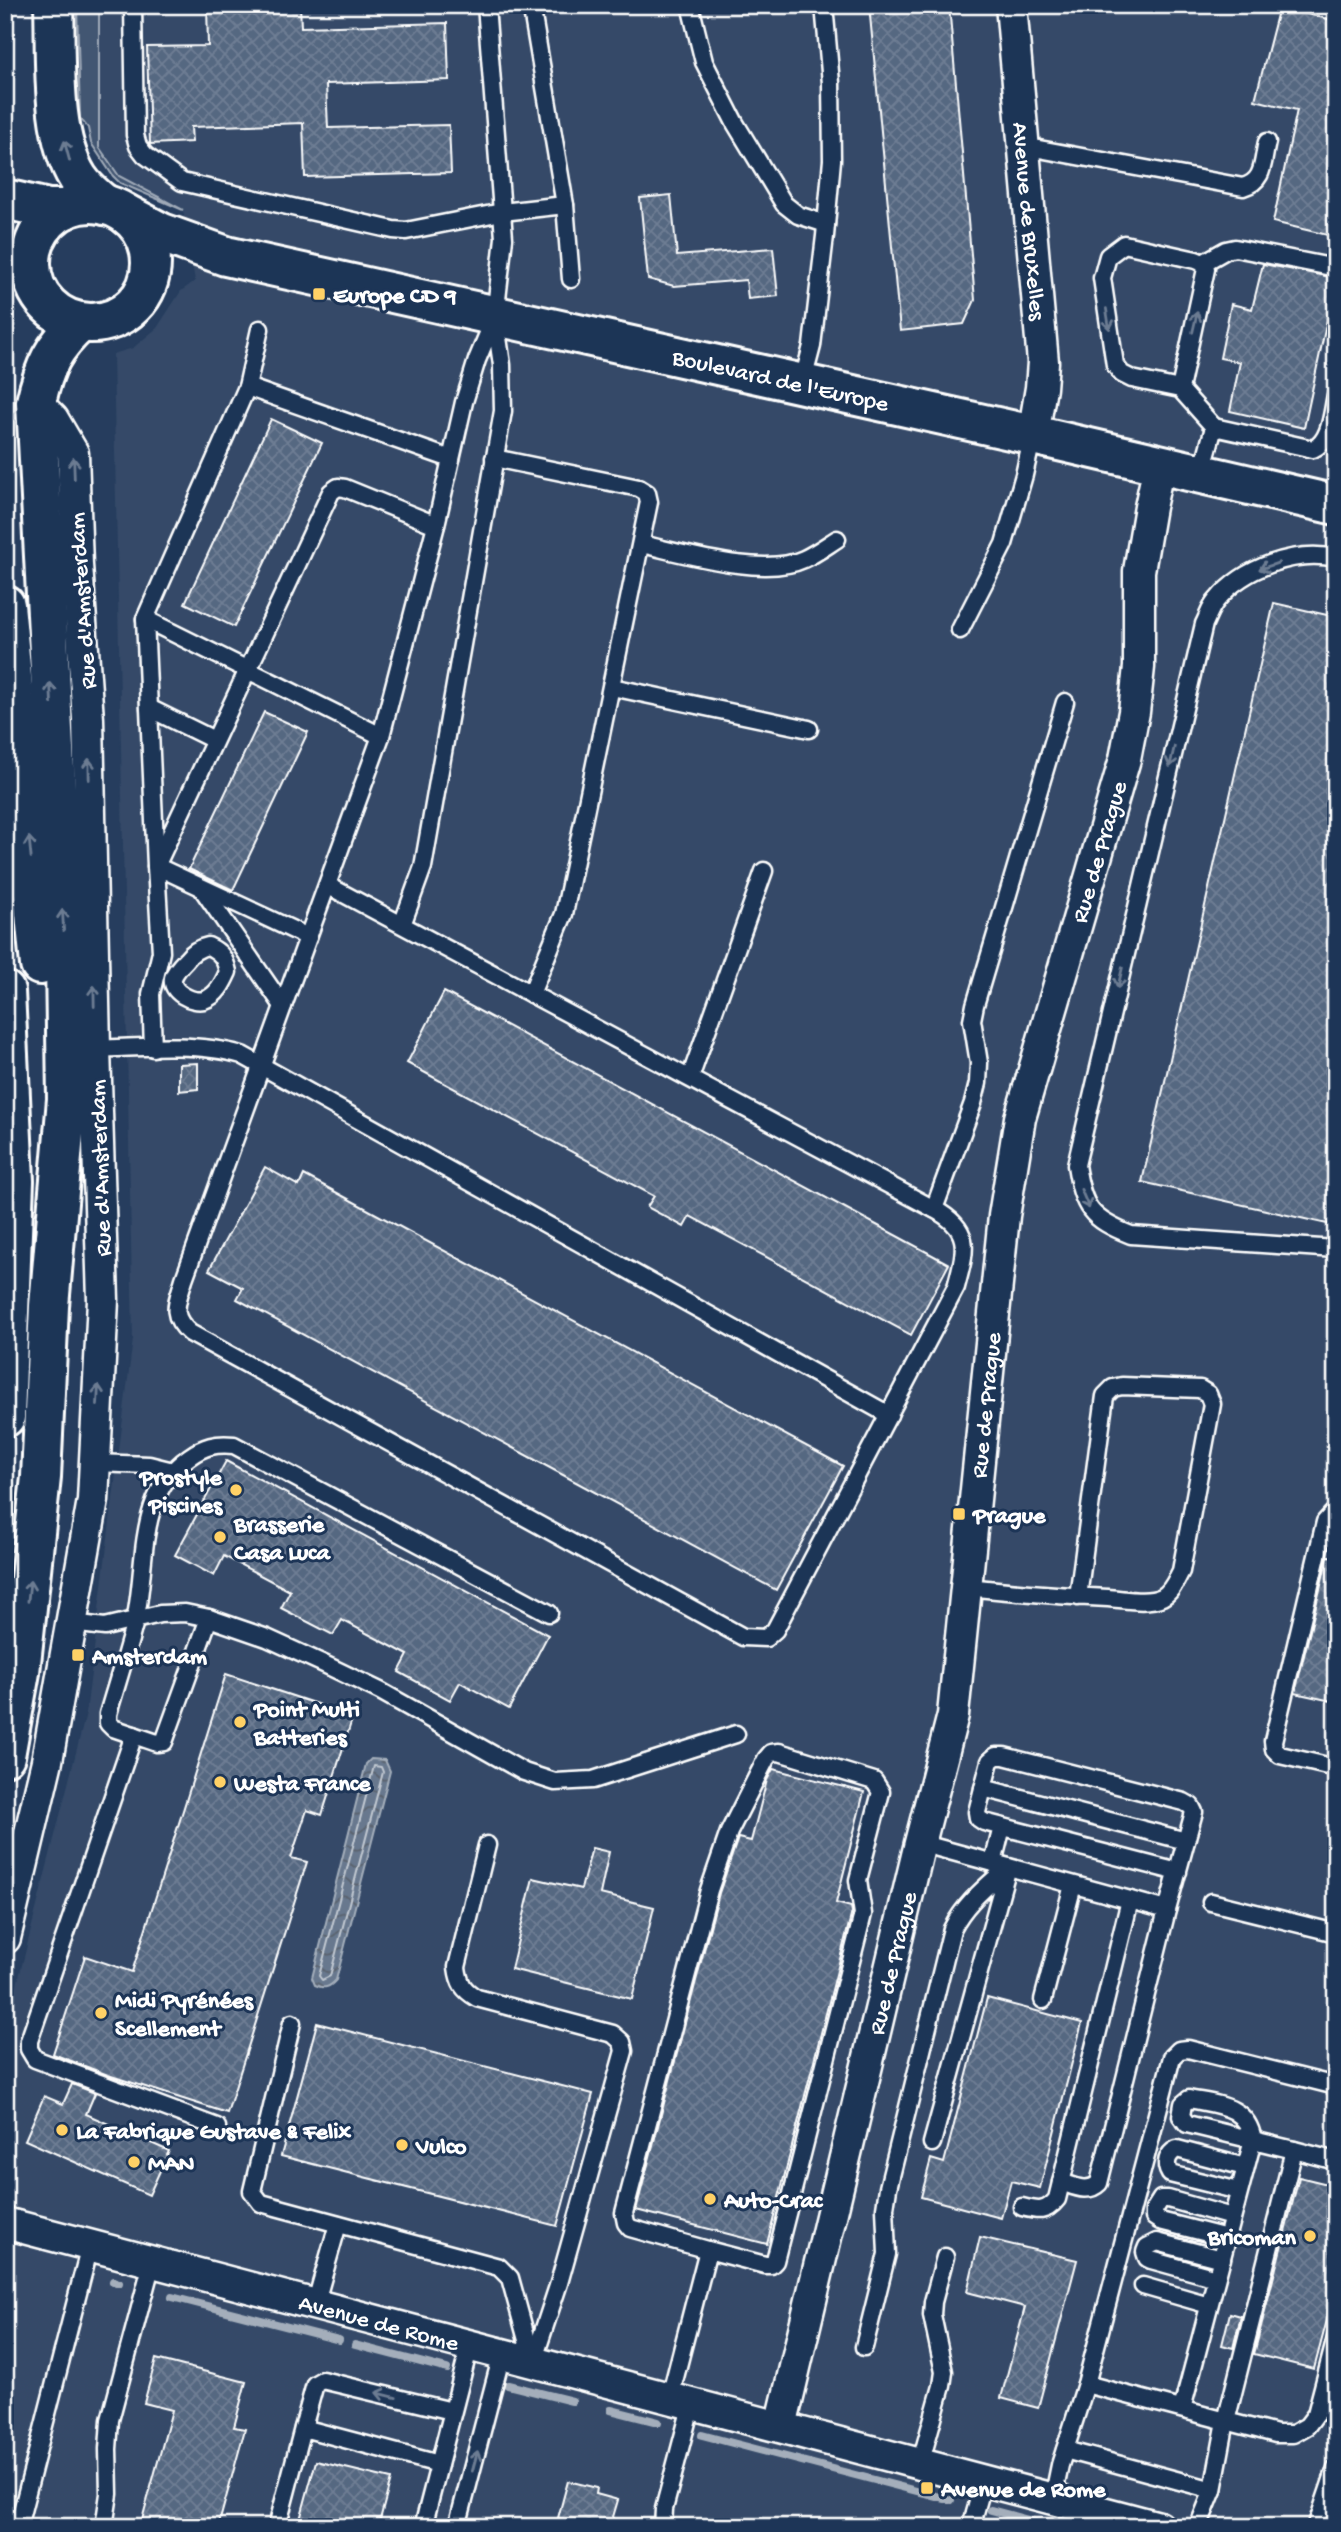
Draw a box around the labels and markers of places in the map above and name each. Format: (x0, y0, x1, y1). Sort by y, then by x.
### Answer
place label: Europe CD 9 (333, 283, 456, 312)
marker: Europe CD 9 (311, 286, 327, 302)
place label: Prostyle Piscines (138, 1465, 224, 1522)
marker: Prostyle Piscines (228, 1482, 244, 1498)
place label: Prague (971, 1503, 1047, 1532)
marker: Prague (951, 1506, 967, 1522)
place label: Brasserie Casa Luca (233, 1512, 331, 1569)
marker: Brasserie Casa Luca (212, 1529, 228, 1545)
place label: Amsterdam (91, 1644, 207, 1673)
marker: Amsterdam (70, 1647, 86, 1663)
place label: Point Multi Batteries (252, 1697, 360, 1754)
marker: Point Multi Batteries (232, 1714, 248, 1730)
place label: Westa France (233, 1771, 372, 1800)
marker: Westa France (212, 1774, 228, 1790)
place label: Midi Pyrénées Scellement (115, 1988, 254, 2045)
marker: Midi Pyrénées Scellement (93, 2005, 109, 2021)
place label: La Fabrique Gustave & Felix (76, 2119, 351, 2148)
marker: La Fabrique Gustave & Felix (54, 2122, 70, 2138)
place label: Vulco (415, 2134, 467, 2163)
marker: Vulco (394, 2137, 410, 2153)
place label: MAN (148, 2151, 194, 2180)
marker: MAN (126, 2154, 142, 2170)
place label: Auto-Crac (723, 2188, 824, 2217)
marker: Auto-Crac (702, 2191, 718, 2207)
place label: Bricoman (1207, 2225, 1297, 2254)
marker: Bricoman (1302, 2228, 1318, 2244)
place label: Avenue de Rome (940, 2477, 1107, 2506)
marker: Avenue de Rome (919, 2480, 935, 2496)

